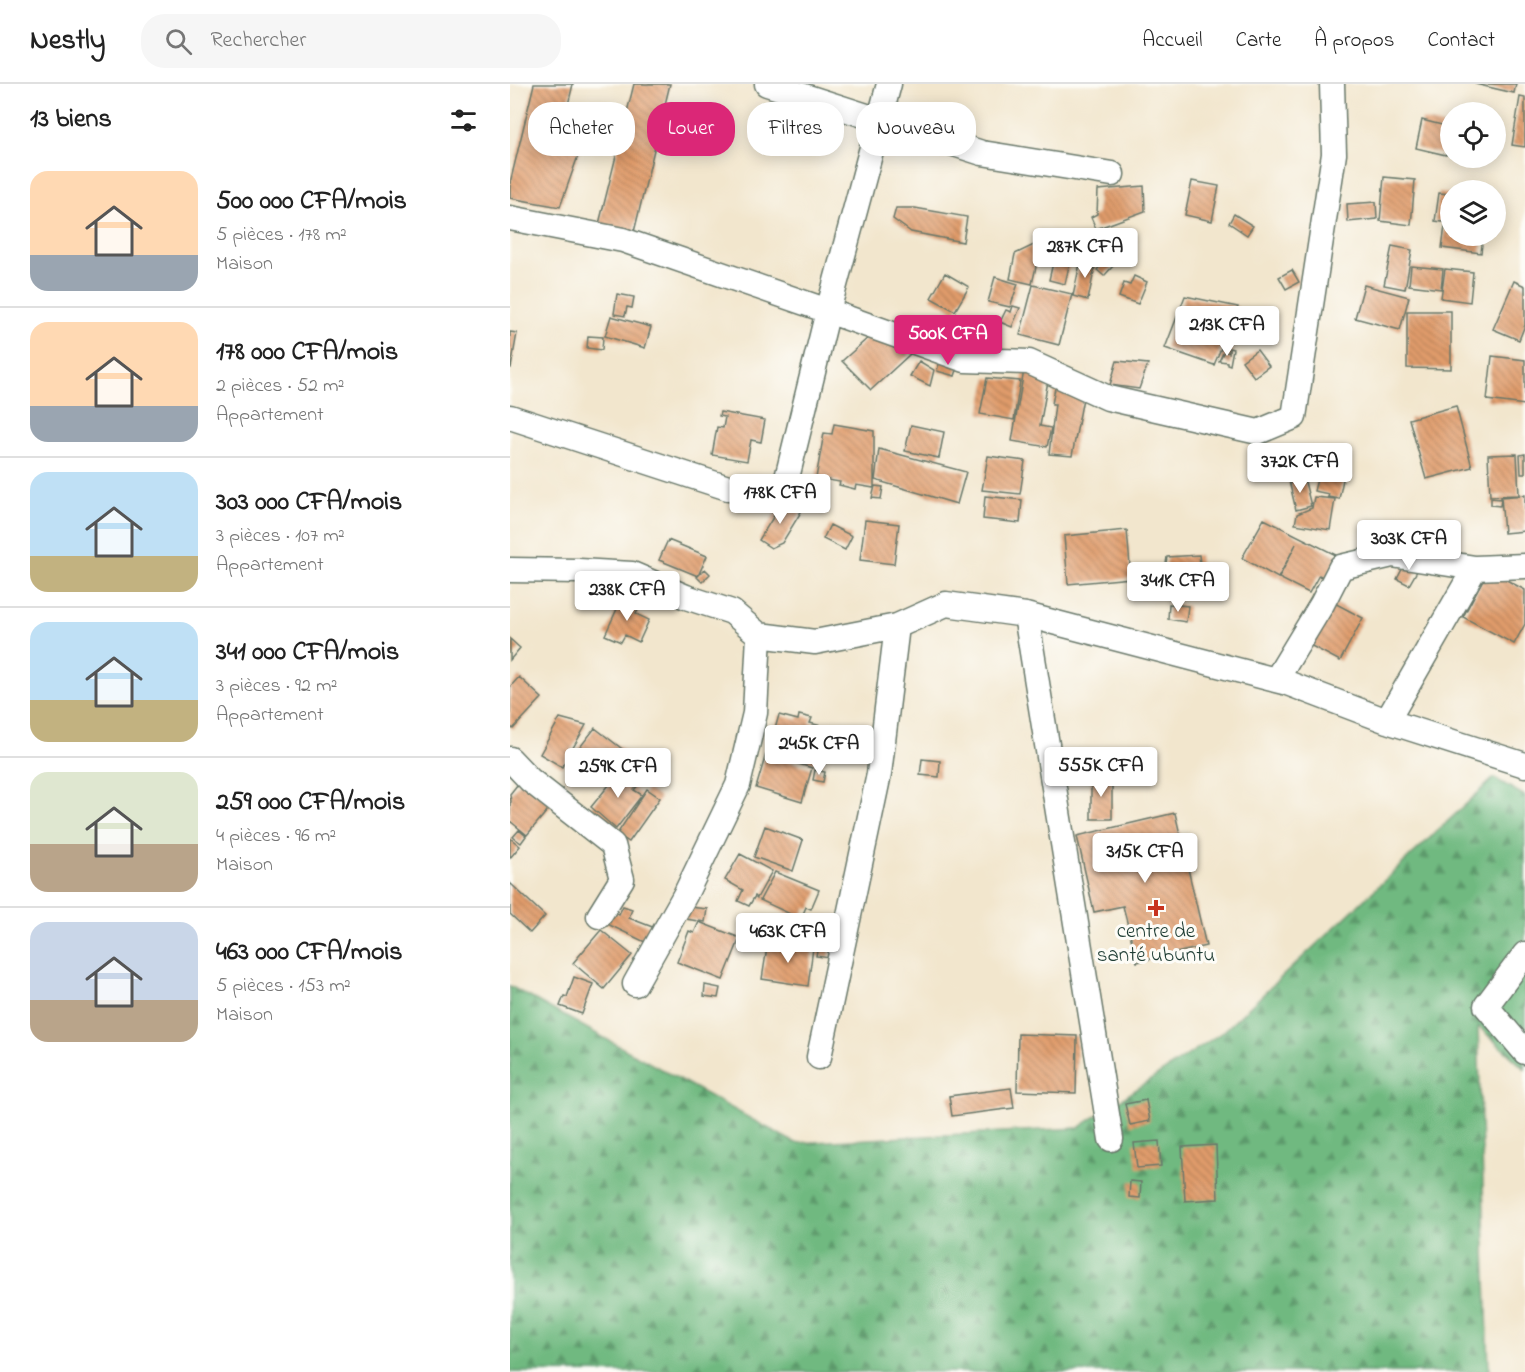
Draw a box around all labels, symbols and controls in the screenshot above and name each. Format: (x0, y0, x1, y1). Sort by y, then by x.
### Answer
search box (141, 14, 561, 68)
text: Nestly (30, 21, 105, 62)
icon: search (162, 25, 195, 58)
text: Rechercher (210, 25, 306, 57)
text: Accueil (1142, 26, 1203, 56)
text: Carte (1236, 26, 1281, 56)
text: À propos (1314, 26, 1394, 56)
text: Contact (1427, 26, 1495, 56)
text: 13 biens (30, 101, 112, 139)
chip: Acheter (528, 102, 635, 156)
chip: Louer (647, 102, 735, 156)
chip: Filtres (747, 102, 844, 156)
chip: Nouveau (856, 102, 976, 156)
map controls (1440, 102, 1506, 246)
button: locate (1440, 102, 1506, 168)
icon: filters (447, 104, 480, 137)
button: layers (1440, 180, 1506, 246)
text: 500 000 CFA/mois (216, 183, 407, 221)
icon: home (78, 195, 150, 267)
text: 5 pièces · 178 m² (216, 221, 347, 250)
pin: 287K CFA (1023, 228, 1147, 279)
text: 287K CFA (1047, 233, 1123, 262)
text: Maison (216, 250, 273, 279)
pin: 213K CFA (1165, 306, 1289, 357)
text: 213K CFA (1189, 311, 1265, 340)
pin: 500K CFA (886, 315, 1010, 366)
text: 500K CFA (908, 320, 988, 349)
text: 178 000 CFA/mois (216, 334, 398, 372)
icon: home (78, 346, 150, 418)
text: 2 pièces · 52 m² (216, 372, 345, 401)
text: Appartement (216, 401, 324, 430)
pin: 372K CFA (1238, 443, 1362, 494)
text: 372K CFA (1261, 448, 1339, 477)
pin: 178K CFA (718, 474, 842, 525)
text: 178K CFA (743, 479, 817, 508)
text: 303 000 CFA/mois (216, 484, 402, 522)
icon: home (78, 496, 150, 568)
pin: 303K CFA (1347, 520, 1471, 571)
text: 3 pièces · 107 m² (216, 522, 345, 551)
text: 303K CFA (1371, 525, 1447, 554)
text: Appartement (216, 551, 324, 580)
pin: 341K CFA (1116, 562, 1240, 613)
text: 341K CFA (1141, 567, 1215, 596)
pin: 238K CFA (565, 571, 689, 622)
text: 238K CFA (589, 576, 665, 605)
text: 341 000 CFA/mois (216, 634, 399, 672)
icon: home (78, 646, 150, 718)
text: 3 pièces · 92 m² (216, 672, 337, 701)
text: Appartement (216, 701, 324, 730)
pin: 245K CFA (757, 725, 881, 776)
text: 245K CFA (779, 730, 859, 759)
pin: 555K CFA (1039, 747, 1163, 798)
pin: 259K CFA (556, 748, 680, 799)
text: 555K CFA (1058, 752, 1144, 781)
text: 259K CFA (579, 753, 657, 782)
text: 259 000 CFA/mois (216, 784, 405, 822)
icon: home (78, 796, 150, 868)
text: 4 pièces · 96 m² (216, 822, 336, 851)
pin: 315K CFA (1083, 833, 1207, 884)
text: 315K CFA (1106, 838, 1184, 867)
text: Maison (216, 851, 273, 880)
marker: centre de santé ubuntu (1147, 899, 1165, 917)
pin: 463K CFA (726, 913, 850, 964)
place label: centre de santé ubuntu (1097, 917, 1215, 971)
text: 463K CFA (750, 918, 826, 947)
text: 463 000 CFA/mois (216, 934, 402, 972)
icon: home (78, 946, 150, 1018)
text: 5 pièces · 153 m² (216, 972, 351, 1001)
text: Maison (216, 1001, 273, 1030)

